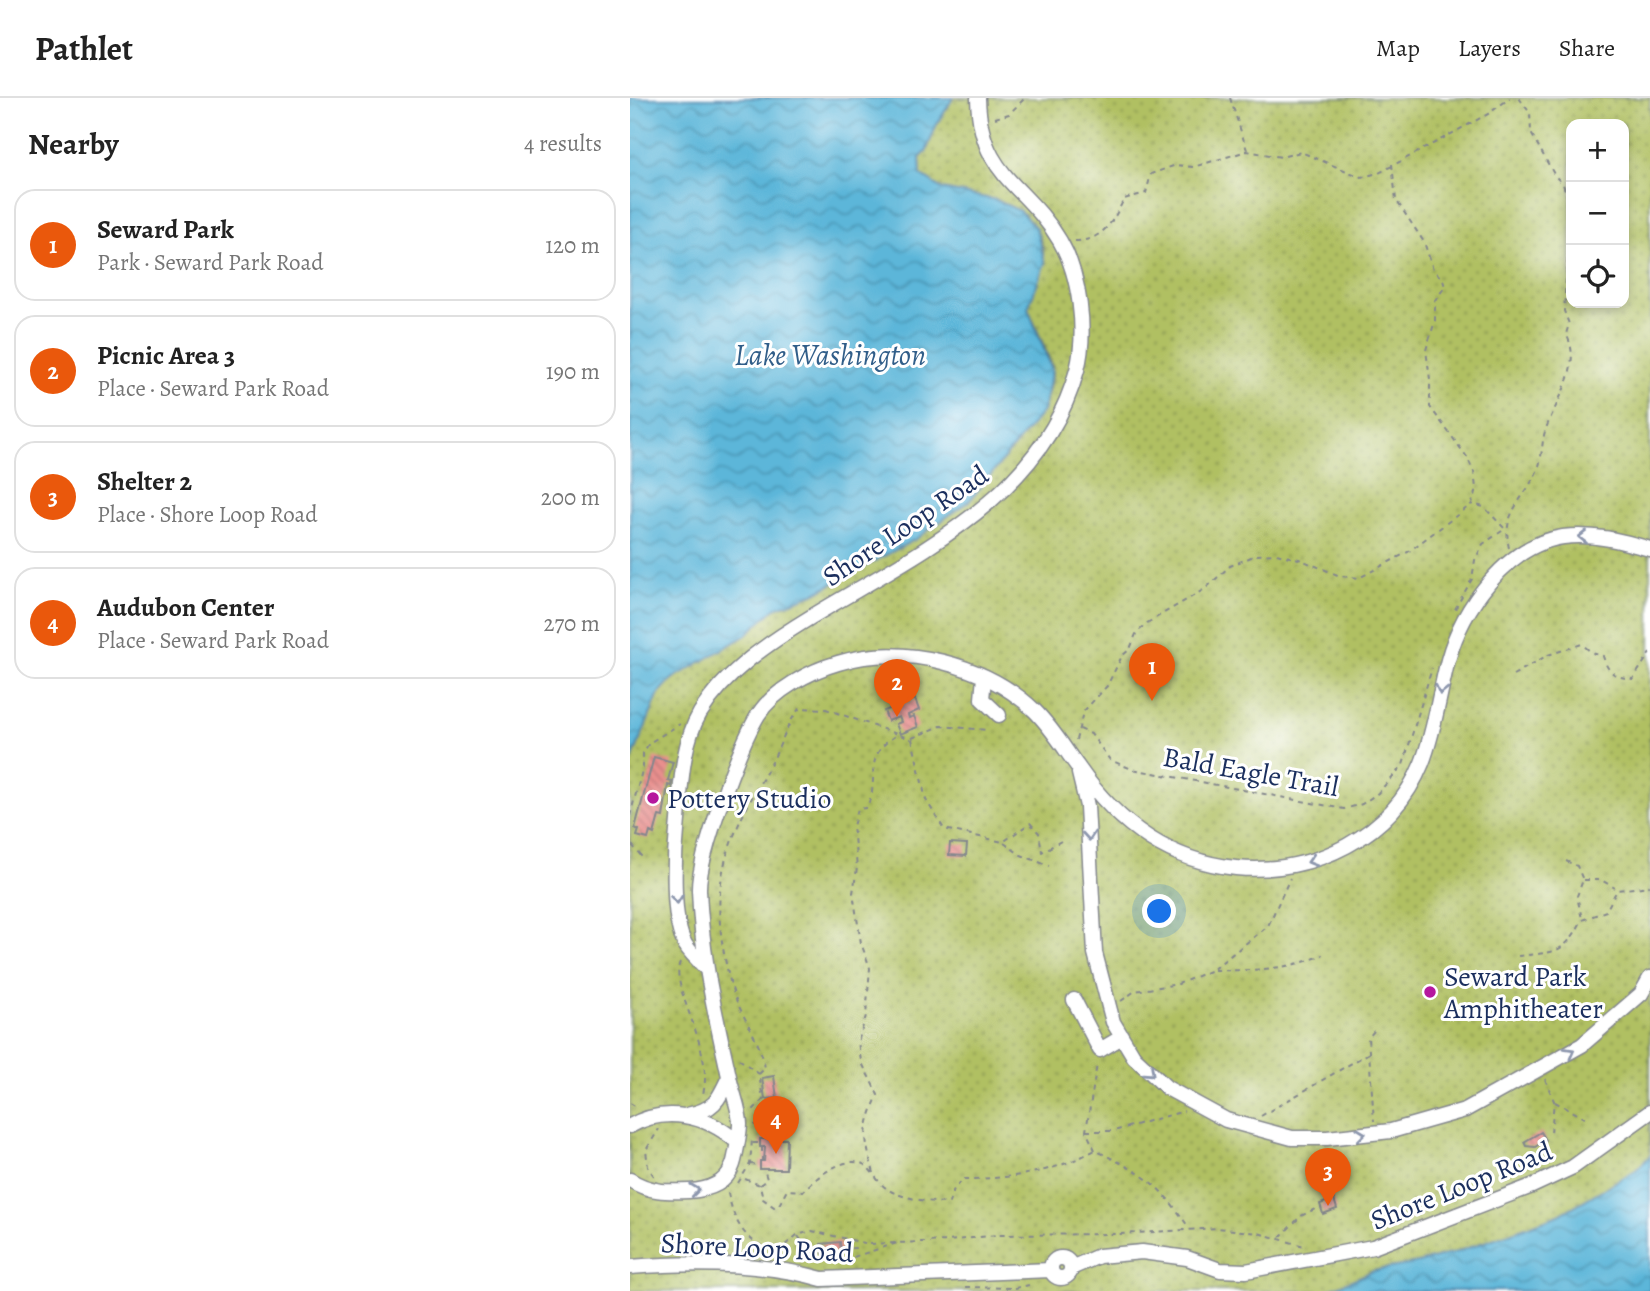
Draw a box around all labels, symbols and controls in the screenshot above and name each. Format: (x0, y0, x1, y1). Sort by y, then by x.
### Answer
text: Pathlet (35, 26, 133, 71)
text: Map (1376, 32, 1420, 64)
text: Layers (1458, 32, 1521, 64)
text: Share (1559, 32, 1615, 64)
map controls (1566, 119, 1629, 308)
button: + (1566, 119, 1629, 182)
text: Nearby (28, 124, 119, 164)
text: 4 results (524, 128, 602, 159)
button: − (1566, 182, 1629, 245)
text: Seward Park (97, 212, 234, 247)
text: 1 (49, 230, 57, 261)
text: 120 m (545, 230, 600, 261)
button: locate (1566, 245, 1629, 308)
text: Park · Seward Park Road (97, 247, 324, 278)
water label: Lake Washington (734, 335, 926, 375)
text: Picnic Area 3 (97, 338, 235, 373)
text: 2 (47, 356, 59, 387)
text: 190 m (546, 356, 600, 387)
text: Place · Seward Park Road (97, 373, 329, 404)
street label: Shore Loop Road (815, 456, 997, 595)
text: Shelter 2 (97, 464, 192, 499)
text: 3 (48, 482, 58, 513)
text: 200 m (541, 482, 600, 513)
text: Place · Shore Loop Road (97, 499, 318, 530)
one-way arrow (1577, 529, 1588, 545)
text: Audubon Center (97, 590, 275, 625)
text: 4 (48, 608, 58, 639)
text: 270 m (543, 608, 600, 639)
text: Place · Seward Park Road (97, 625, 329, 656)
pin: 1 (1129, 643, 1175, 701)
pin: 2 (874, 659, 920, 717)
one-way arrow (1435, 684, 1449, 696)
street label: Bald Eagle Trail (1160, 738, 1342, 806)
place label: Pottery Studio (667, 780, 831, 818)
marker: Pottery Studio (645, 790, 661, 806)
one-way arrow (1081, 830, 1096, 841)
one-way arrow (1307, 852, 1319, 867)
one-way arrow (670, 893, 685, 905)
your location (1142, 894, 1176, 928)
place label: Seward Park Amphitheater (1443, 958, 1603, 1028)
marker: Seward Park Amphitheater (1422, 984, 1438, 1000)
one-way arrow (1563, 1047, 1575, 1060)
one-way arrow (1142, 1064, 1155, 1077)
pin: 4 (753, 1096, 799, 1154)
one-way arrow (1355, 1127, 1366, 1142)
street label: Shore Loop Road (1365, 1132, 1559, 1240)
pin: 3 (1305, 1148, 1351, 1206)
one-way arrow (689, 1182, 701, 1197)
street label: Shore Loop Road (660, 1224, 855, 1272)

